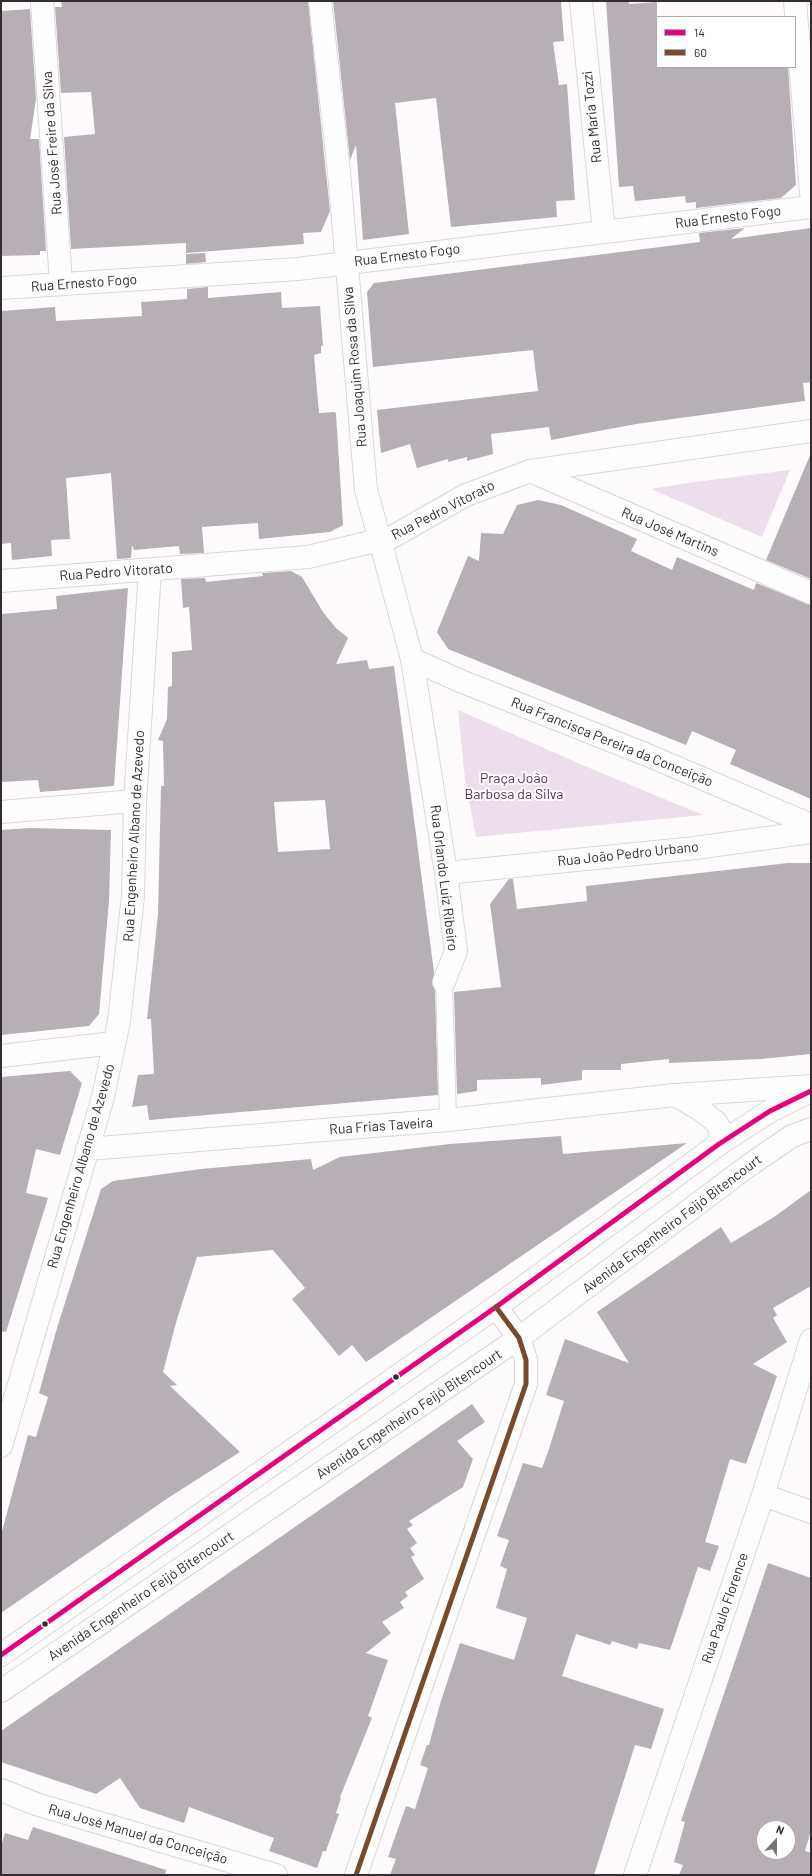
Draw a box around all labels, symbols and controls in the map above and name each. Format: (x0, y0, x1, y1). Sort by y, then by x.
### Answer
legend (656, 16, 796, 68)
text: 14 (694, 25, 705, 39)
text: 60 (694, 45, 707, 59)
street label: Rua Maria Tozzi (579, 70, 605, 164)
street label: Rua José Freire da Silva (39, 71, 65, 215)
street label: Rua Ernesto Fogo (674, 202, 782, 232)
street label: Rua Ernesto Fogo (353, 240, 461, 270)
street label: Rua Ernesto Fogo (30, 271, 138, 295)
street label: Rua Joaquim Rosa da Silva (340, 286, 370, 448)
street label: Rua Pedro Vitorato (389, 477, 497, 543)
street label: Rua José Martins (619, 504, 721, 560)
street label: Rua Pedro Vitorato (59, 560, 173, 584)
street label: Rua Francisca Pereira da Conceição (509, 694, 715, 790)
street label: Rua Engenheiro Albano de Azevedo (120, 730, 148, 942)
park label: Praça João Barbosa da Silva (464, 770, 564, 802)
street label: Rua Orlando Luiz Ribeiro (427, 804, 461, 952)
street label: Rua João Pedro Urbano (557, 838, 699, 870)
street label: Rua Engenheiro Albano de Azevedo (44, 1062, 118, 1270)
street label: Rua Frias Taveira (329, 1114, 433, 1138)
street label: Avenida Engenheiro Feijó Bitencourt (579, 1151, 765, 1297)
street label: Avenida Engenheiro Feijó Bitencourt (313, 1345, 505, 1483)
unlabelled marker (391, 1372, 401, 1382)
street label: Avenida Engenheiro Feijó Bitencourt (45, 1527, 237, 1665)
street label: Rua Paulo Florence (698, 1550, 752, 1666)
unlabelled marker (40, 1619, 50, 1629)
street label: Rua José Manuel da Conceição (46, 1800, 230, 1868)
north arrow (756, 1820, 796, 1860)
text: N (774, 1822, 786, 1837)

